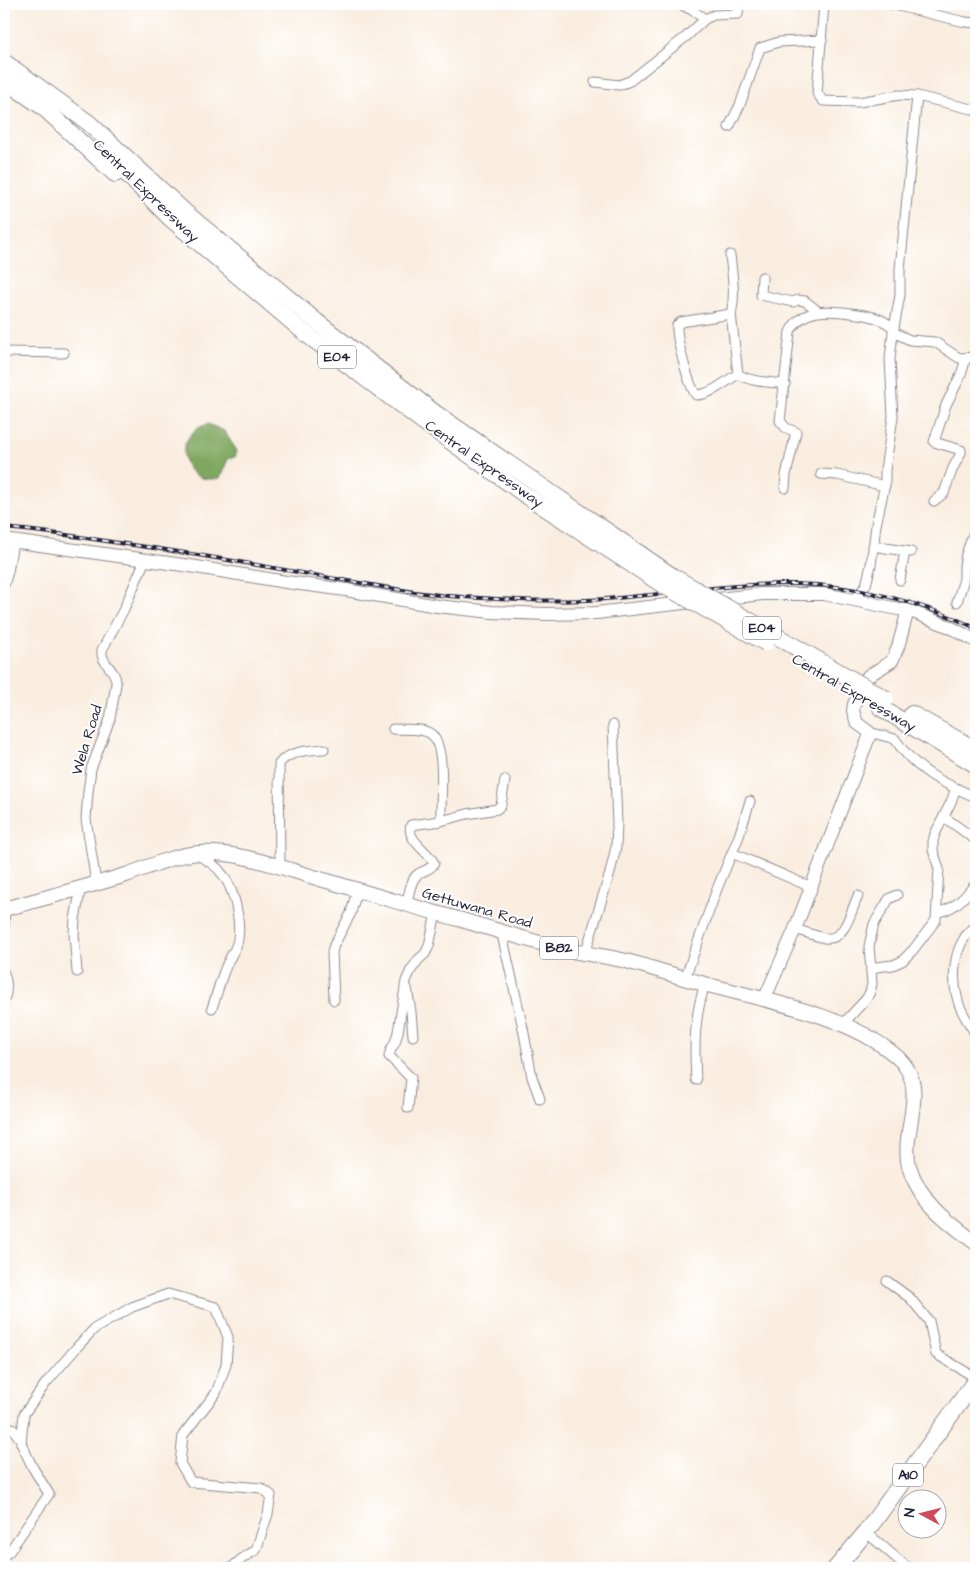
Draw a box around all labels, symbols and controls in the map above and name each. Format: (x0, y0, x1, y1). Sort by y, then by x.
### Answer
street label: Central Expressway (88, 135, 204, 248)
road number: E04 (318, 346, 356, 368)
street label: Central Expressway (420, 415, 547, 514)
road number: E04 (743, 616, 781, 640)
street label: Central Expressway (787, 649, 920, 738)
street label: Wela Road (66, 702, 108, 778)
street label: Gettuwana Road (420, 882, 535, 934)
road number: B82 (540, 936, 578, 960)
road number: A10 (893, 1464, 923, 1486)
north arrow (898, 1490, 948, 1540)
text: N (900, 1507, 921, 1518)

